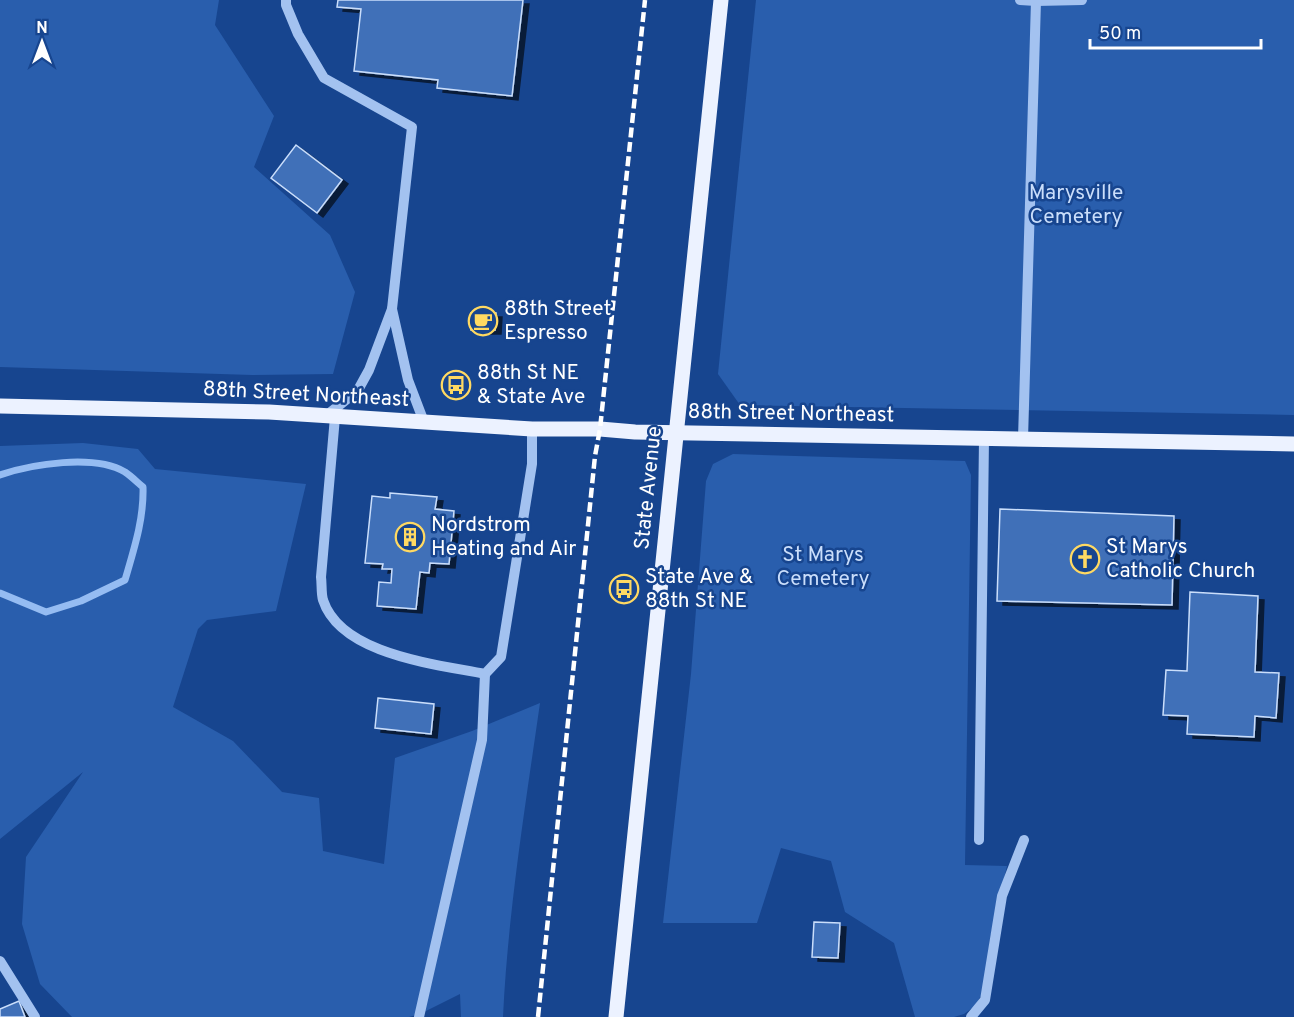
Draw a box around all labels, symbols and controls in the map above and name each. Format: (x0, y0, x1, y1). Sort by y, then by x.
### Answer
north arrow (12, 12, 72, 72)
scale bar (1090, 12, 1261, 50)
text: N (36, 19, 48, 39)
text: 50 m (1099, 23, 1141, 46)
park label: Marysville Cemetery (1029, 180, 1123, 231)
place label: 88th Street Espresso (504, 296, 611, 347)
cafe icon: 88th Street Espresso (467, 305, 499, 337)
place label: 88th St NE & State Ave (477, 360, 585, 411)
bus stop icon: 88th St NE & State Ave (440, 369, 472, 401)
street label: 88th Street Northeast (202, 376, 410, 414)
street label: 88th Street Northeast (687, 399, 895, 429)
street label: State Avenue (629, 425, 669, 551)
place label: Nordstrom Heating and Air (431, 512, 577, 563)
building icon: Nordstrom Heating and Air (394, 521, 426, 553)
place label: St Marys Catholic Church (1106, 534, 1255, 585)
park label: St Marys Cemetery (776, 542, 870, 593)
church icon: St Marys Catholic Church (1069, 543, 1101, 575)
place label: State Ave & 88th St NE (645, 564, 753, 615)
bus stop icon: State Ave & 88th St NE (608, 573, 640, 605)

